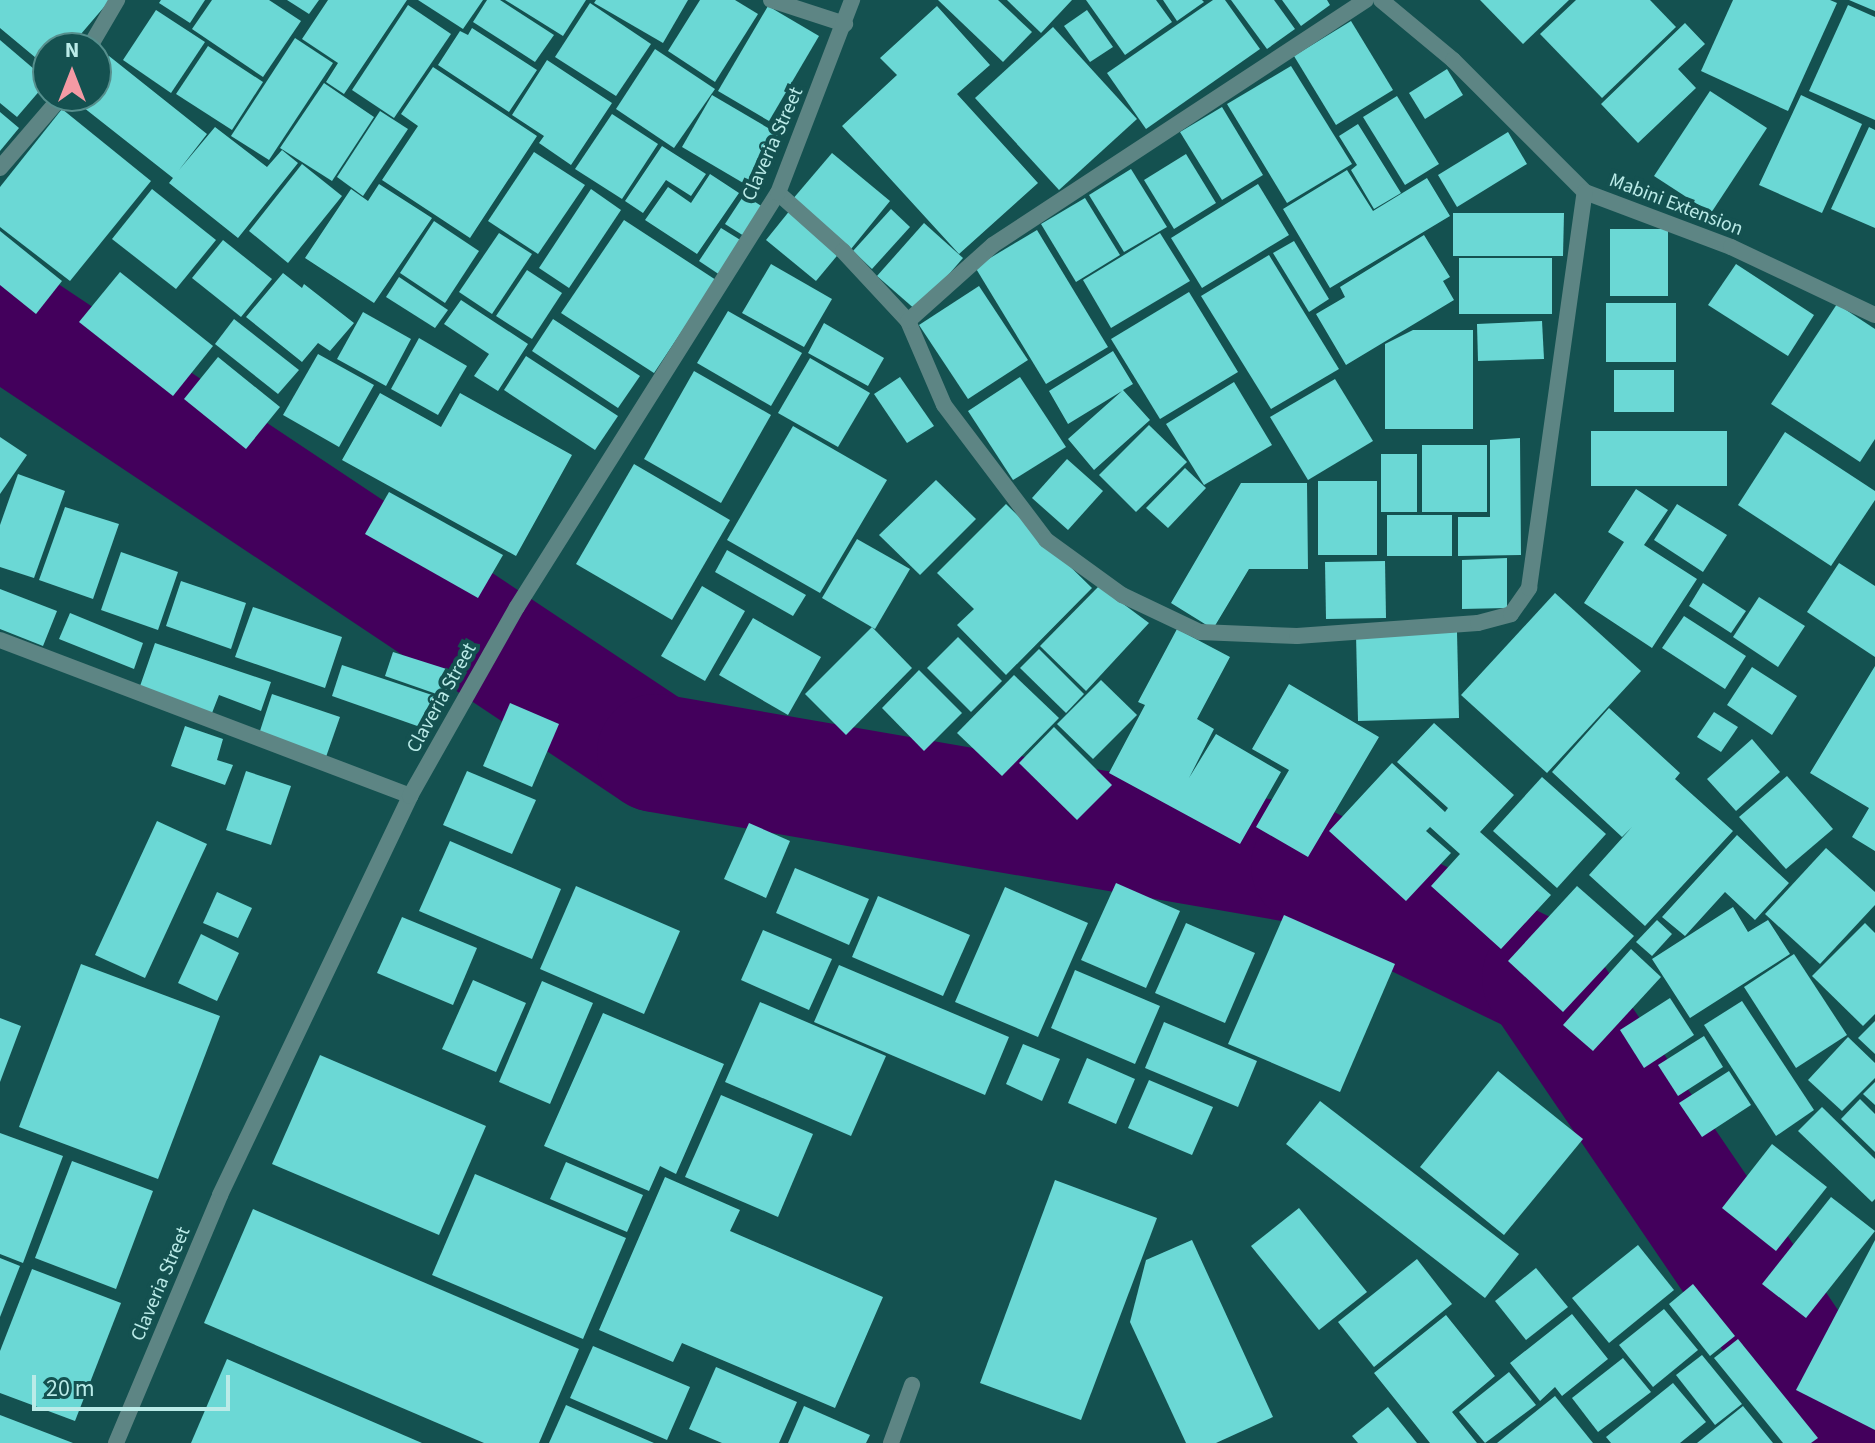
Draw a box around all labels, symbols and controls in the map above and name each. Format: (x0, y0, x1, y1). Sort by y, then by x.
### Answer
north arrow (32, 32, 112, 112)
text: N (65, 34, 79, 66)
street label: Claveria Street (737, 83, 809, 205)
street label: Mabini Extension (1606, 168, 1746, 242)
street label: Claveria Street (402, 639, 482, 757)
street label: Claveria Street (126, 1223, 196, 1345)
scale bar (36, 1359, 234, 1409)
text: 20 m (46, 1371, 95, 1406)

